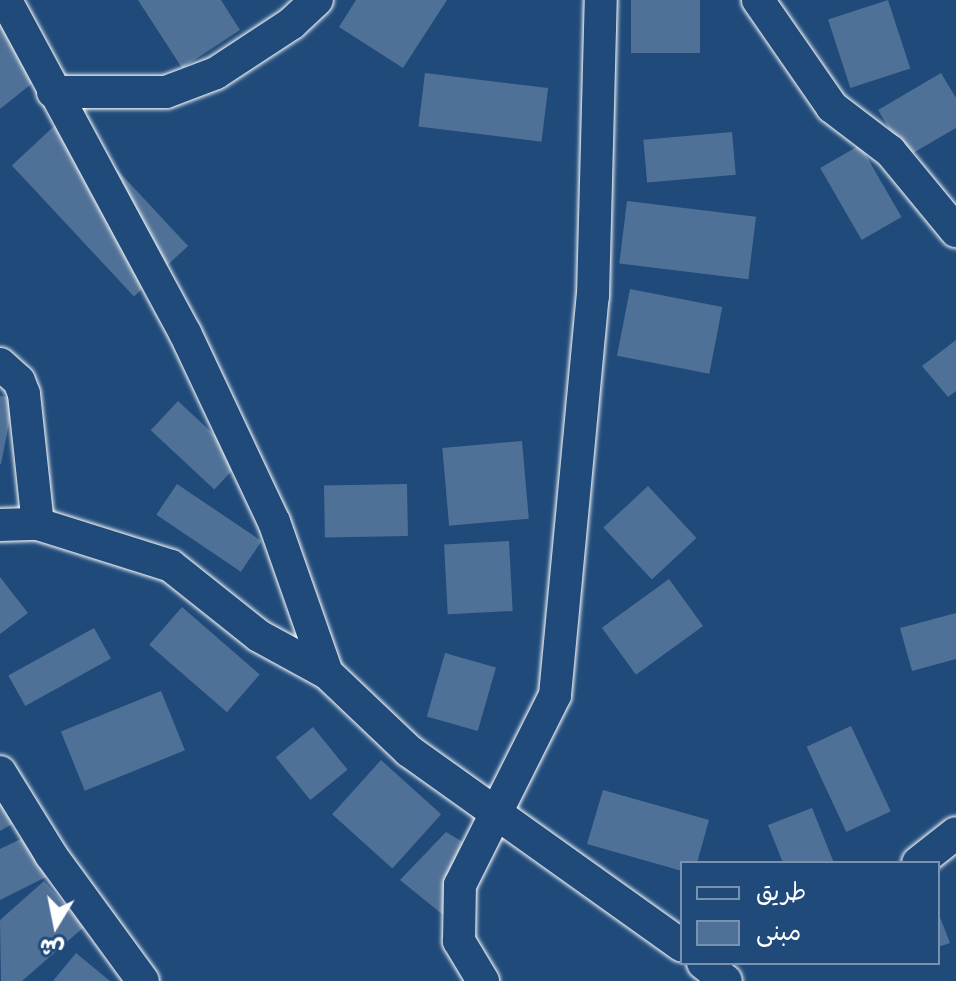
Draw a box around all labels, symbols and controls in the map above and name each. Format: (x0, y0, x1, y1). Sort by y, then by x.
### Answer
legend (680, 861, 940, 965)
text: طريق (756, 876, 806, 906)
north arrow (16, 885, 96, 965)
text: مبنى (756, 916, 801, 946)
text: ش (37, 933, 66, 965)

